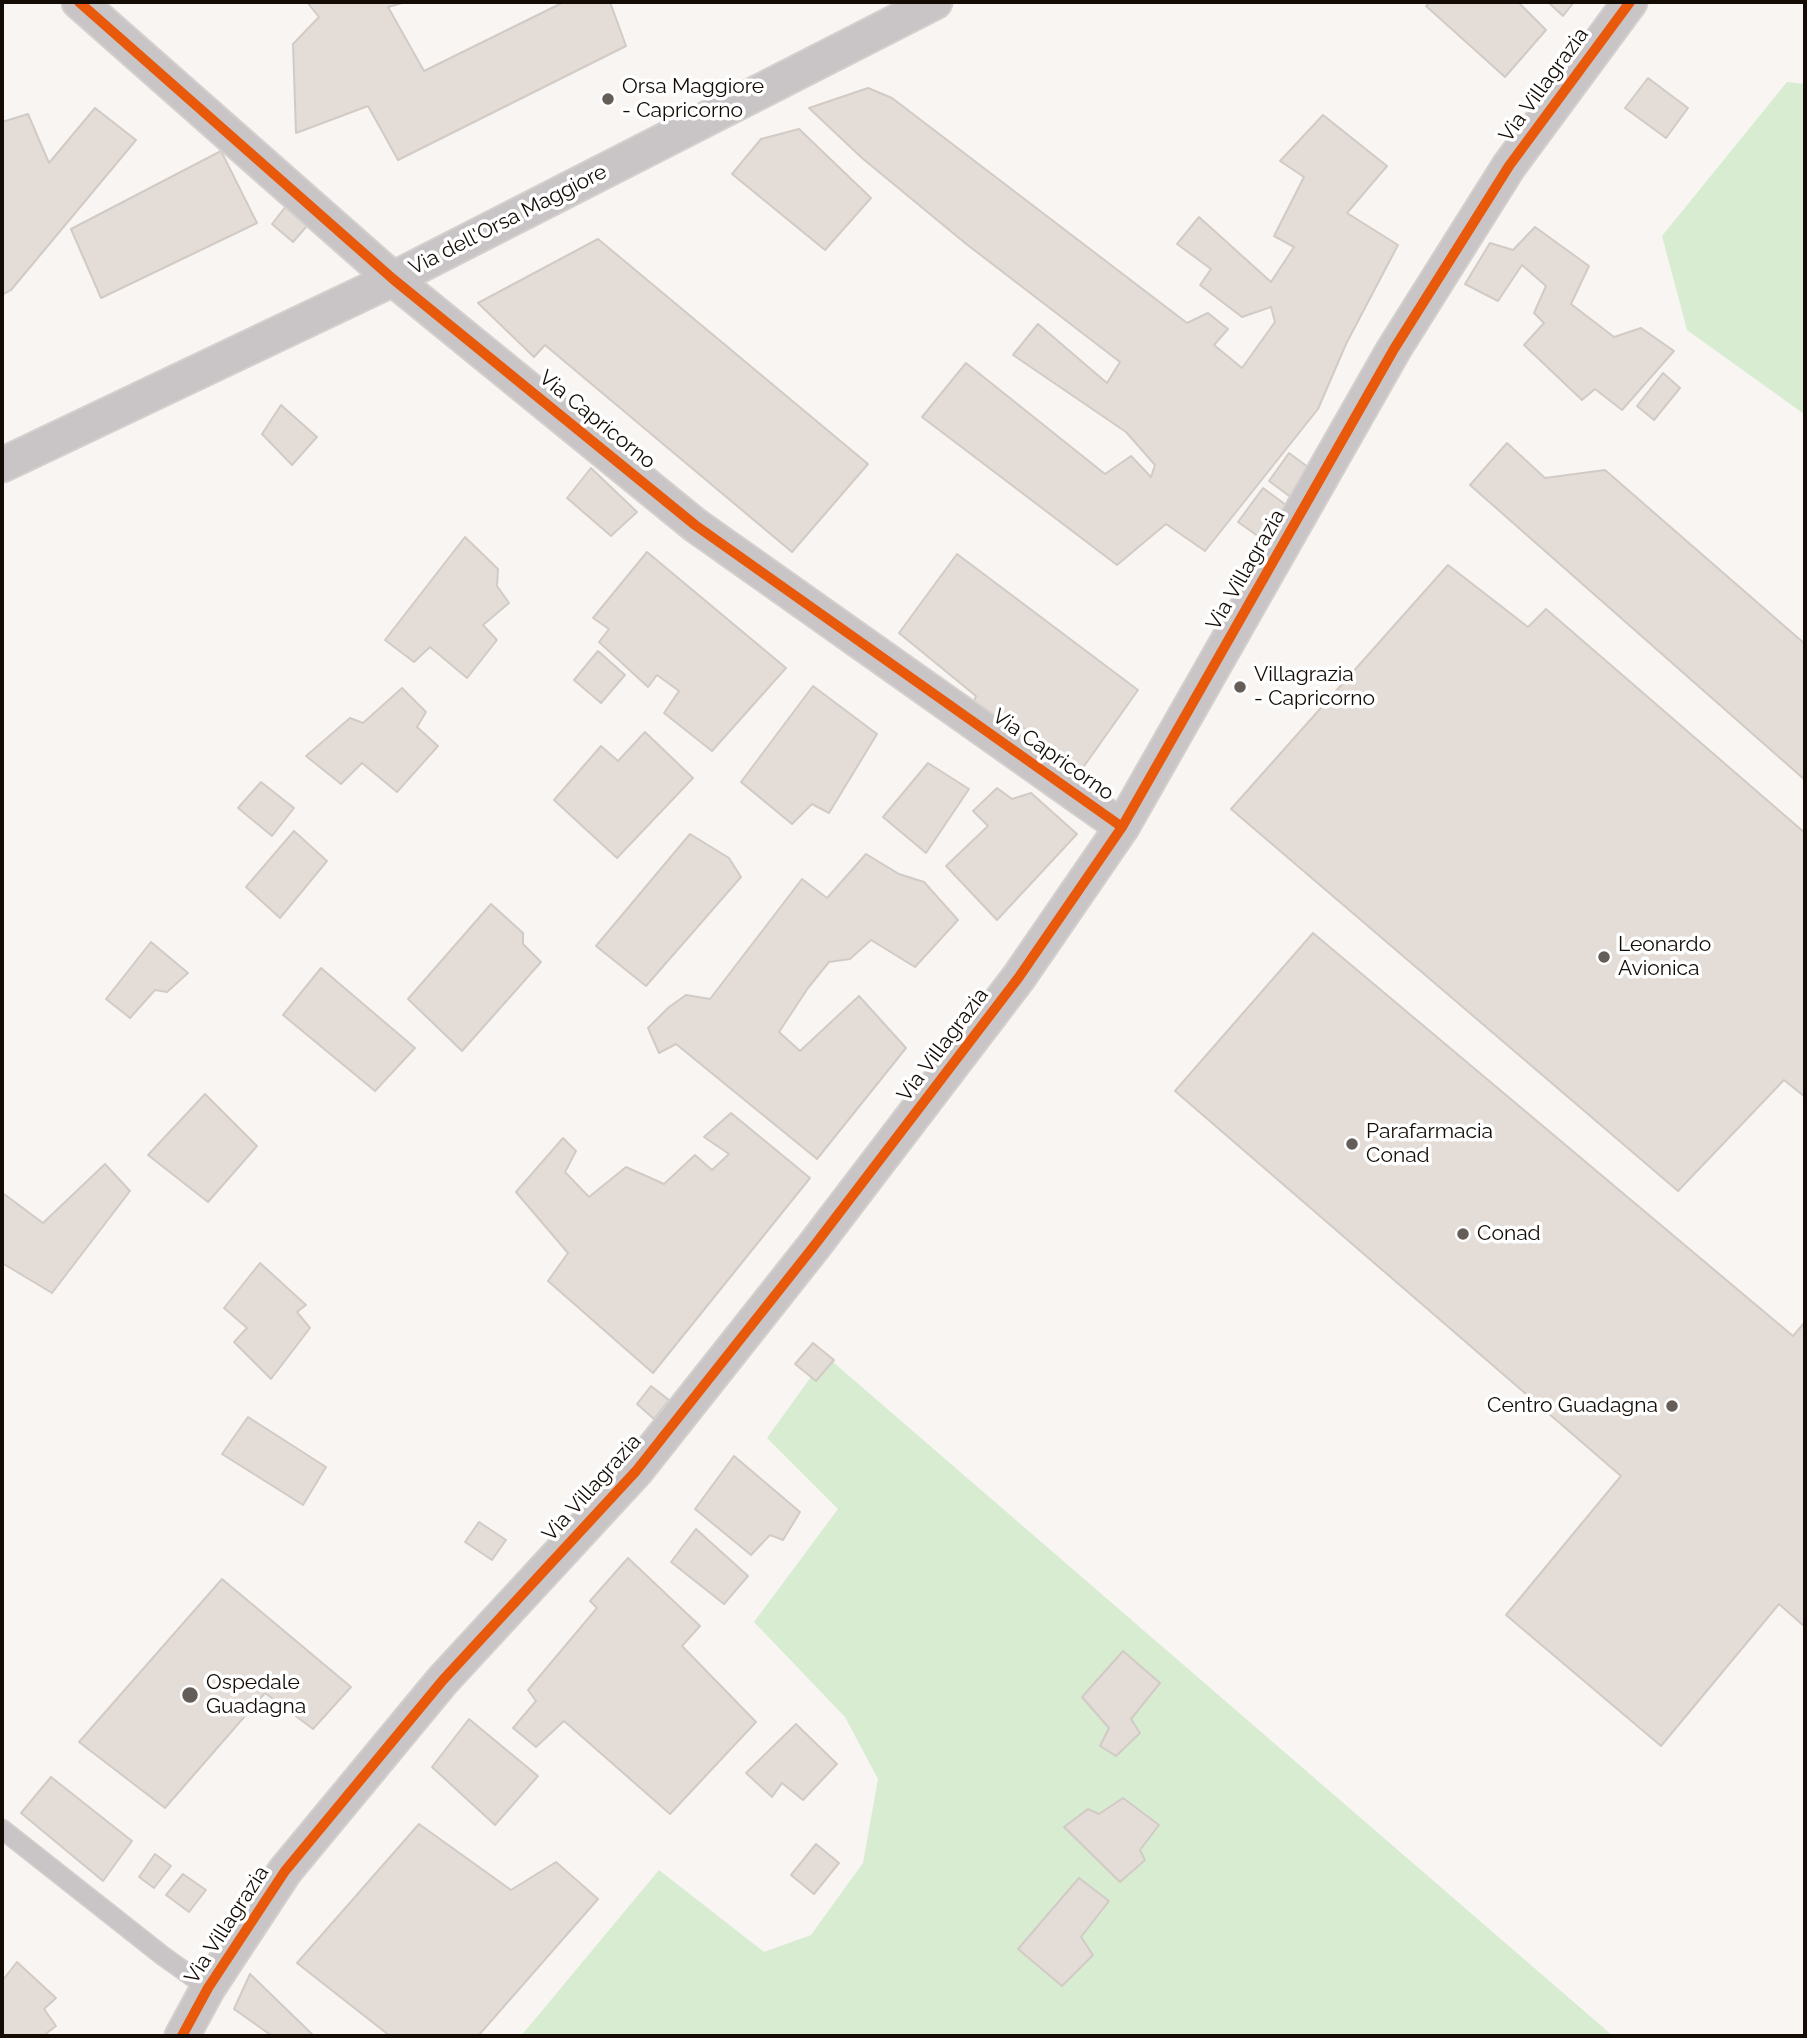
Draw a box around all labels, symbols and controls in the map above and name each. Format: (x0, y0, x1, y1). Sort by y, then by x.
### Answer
street label: Via Villagrazia (1494, 23, 1594, 147)
place label: Orsa Maggiore - Capricorno (622, 74, 764, 124)
marker: Orsa Maggiore - Capricorno (600, 91, 616, 107)
street label: Via dell'Orsa Maggiore (405, 159, 611, 281)
street label: Via Capricorno (534, 365, 660, 475)
street label: Via Villagrazia (1201, 505, 1291, 635)
place label: Villagrazia - Capricorno (1254, 662, 1375, 712)
marker: Villagrazia - Capricorno (1232, 679, 1248, 695)
street label: Via Capricorno (987, 704, 1119, 806)
place label: Leonardo Avionica (1618, 932, 1711, 982)
marker: Leonardo Avionica (1596, 949, 1612, 965)
street label: Via Villagrazia (892, 983, 994, 1107)
place label: Parafarmacia Conad (1366, 1119, 1493, 1169)
marker: Parafarmacia Conad (1344, 1136, 1360, 1152)
place label: Conad (1477, 1221, 1541, 1247)
marker: Conad (1455, 1226, 1471, 1242)
place label: Centro Guadagna (1487, 1393, 1658, 1419)
marker: Centro Guadagna (1664, 1398, 1680, 1414)
street label: Via Villagrazia (537, 1429, 647, 1547)
place label: Ospedale Guadagna (206, 1670, 306, 1720)
marker: Ospedale Guadagna (180, 1685, 200, 1705)
street label: Via Villagrazia (180, 1861, 274, 1989)

